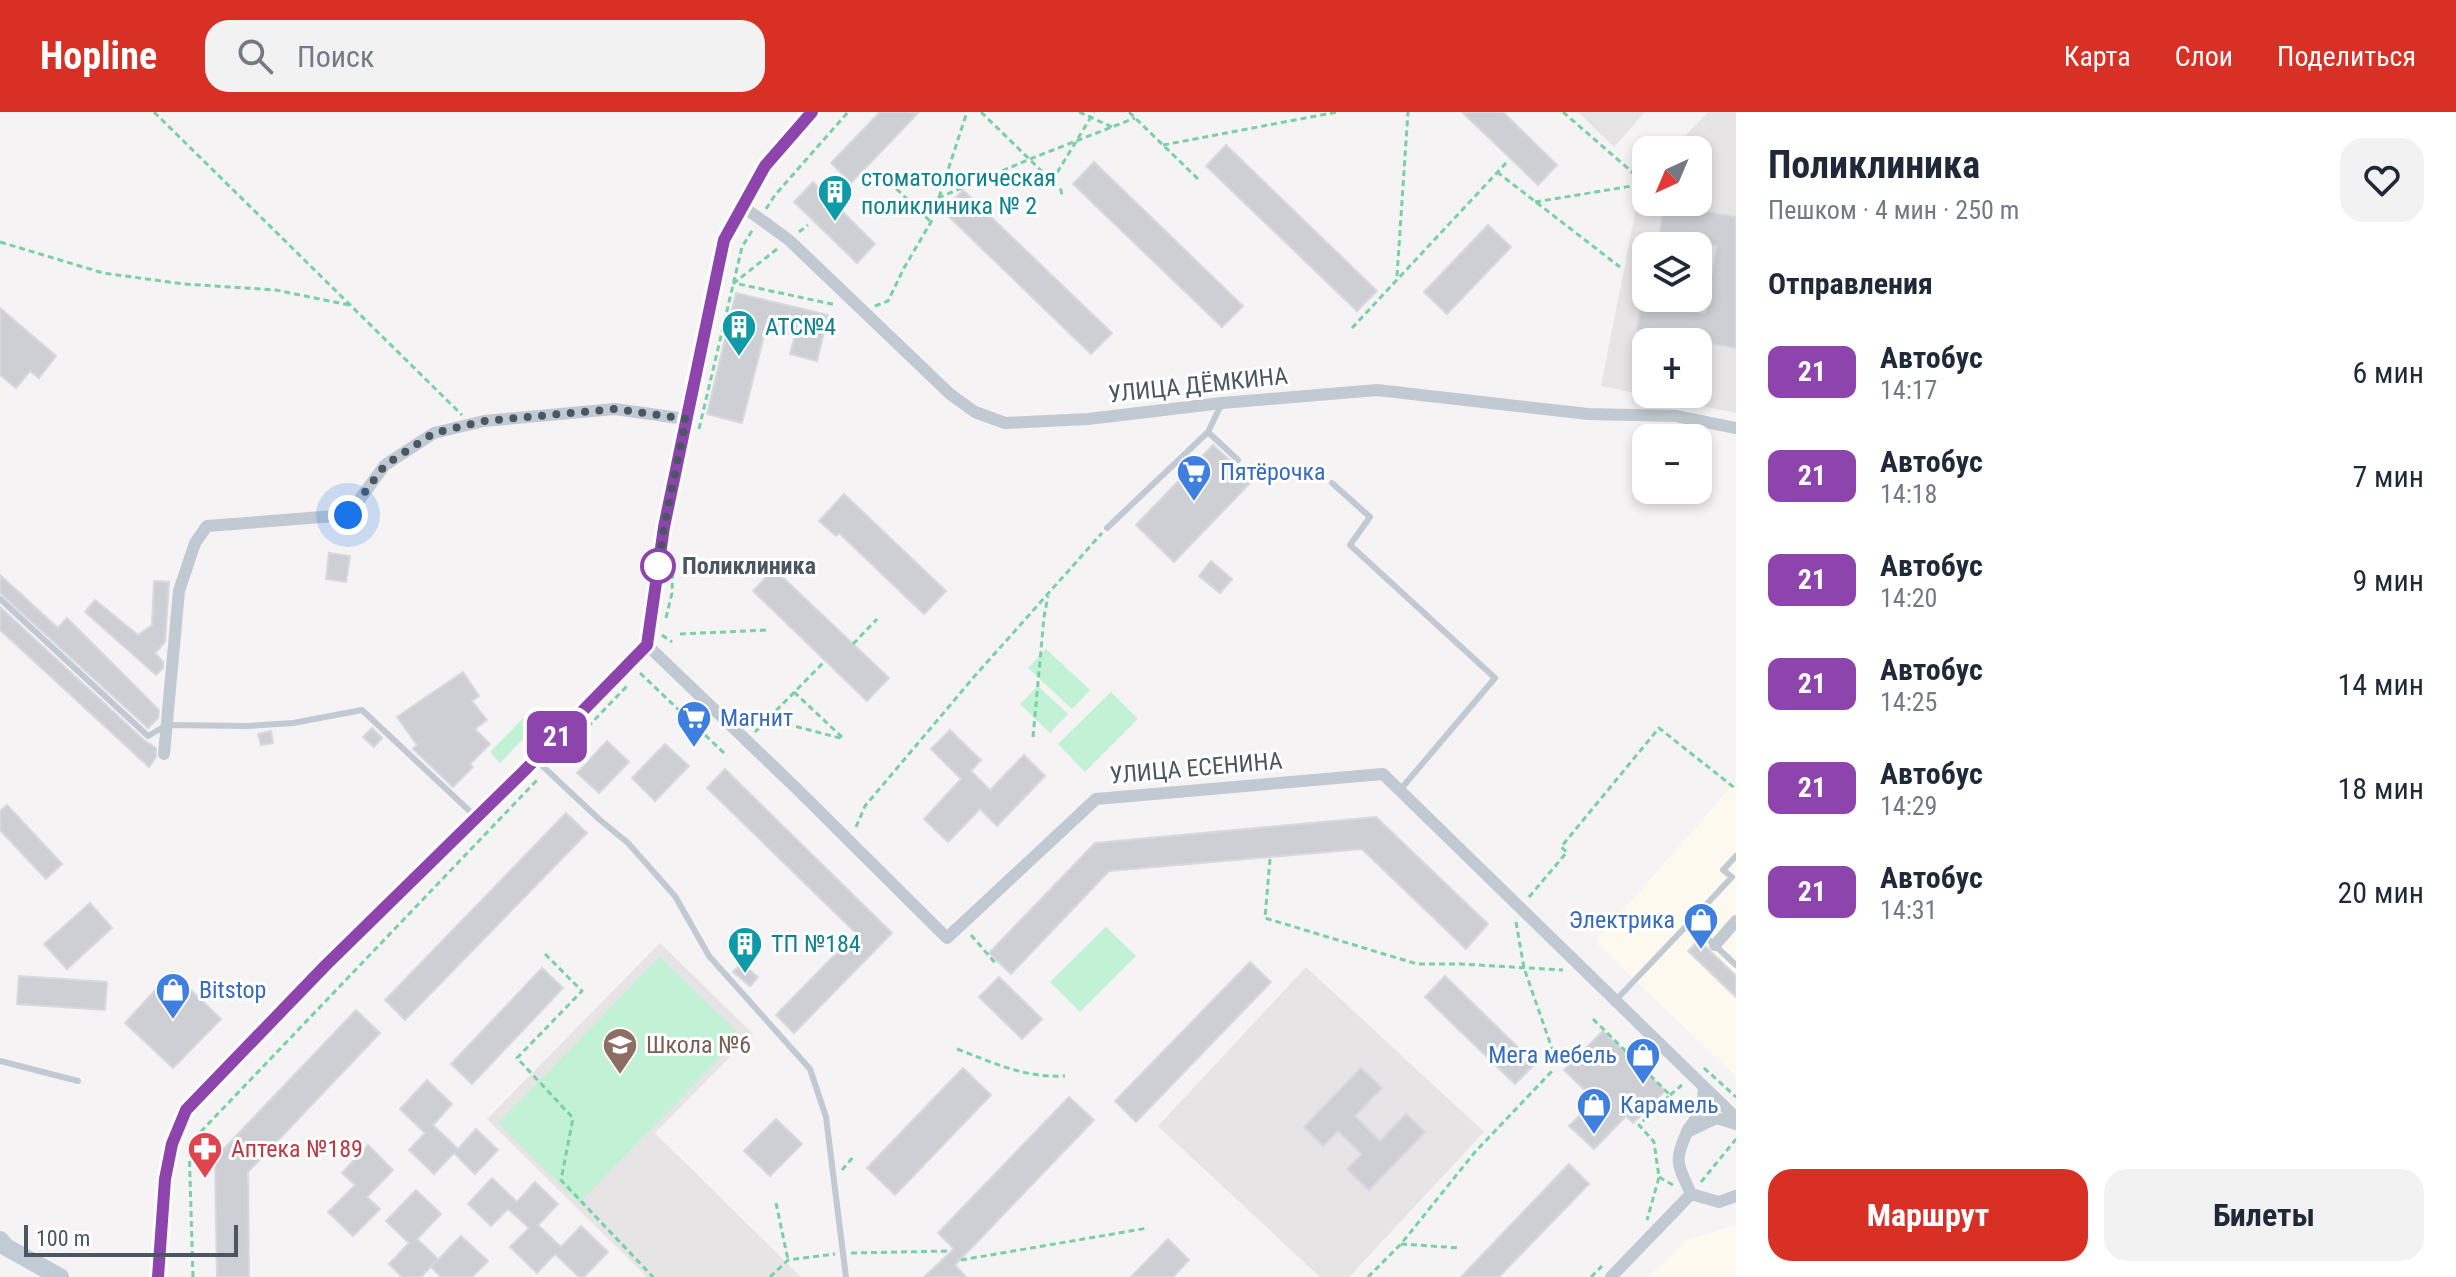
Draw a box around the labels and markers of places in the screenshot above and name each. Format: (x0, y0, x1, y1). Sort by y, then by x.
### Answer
place label: стоматологическая поликлиника № 2 (861, 164, 1056, 220)
building icon: стоматологическая поликлиника № 2 (816, 173, 854, 223)
building icon: АТС№4 (720, 308, 758, 358)
place label: АТС№4 (765, 313, 836, 341)
supermarket icon: Пятёрочка (1175, 453, 1213, 503)
place label: Пятёрочка (1220, 458, 1325, 486)
marker: Поликлиника (641, 549, 675, 583)
place label: Поликлиника (682, 552, 816, 580)
supermarket icon: Магнит (675, 699, 713, 749)
place label: Магнит (720, 704, 793, 732)
shop icon: Электрика (1682, 901, 1720, 951)
place label: Электрика (1569, 906, 1675, 934)
building icon: ТП №184 (726, 925, 764, 975)
place label: ТП №184 (771, 930, 861, 958)
shop icon: Bitstop (154, 971, 192, 1021)
place label: Bitstop (199, 976, 266, 1004)
school or university icon: Школа №6 (601, 1026, 639, 1076)
place label: Школа №6 (646, 1031, 751, 1059)
shop icon: Мега мебель (1624, 1036, 1662, 1086)
place label: Мега мебель (1488, 1041, 1617, 1069)
shop icon: Карамель (1575, 1086, 1613, 1136)
place label: Карамель (1620, 1091, 1719, 1119)
pharmacy icon: Аптека №189 (186, 1130, 224, 1180)
place label: Аптека №189 (231, 1135, 363, 1163)

